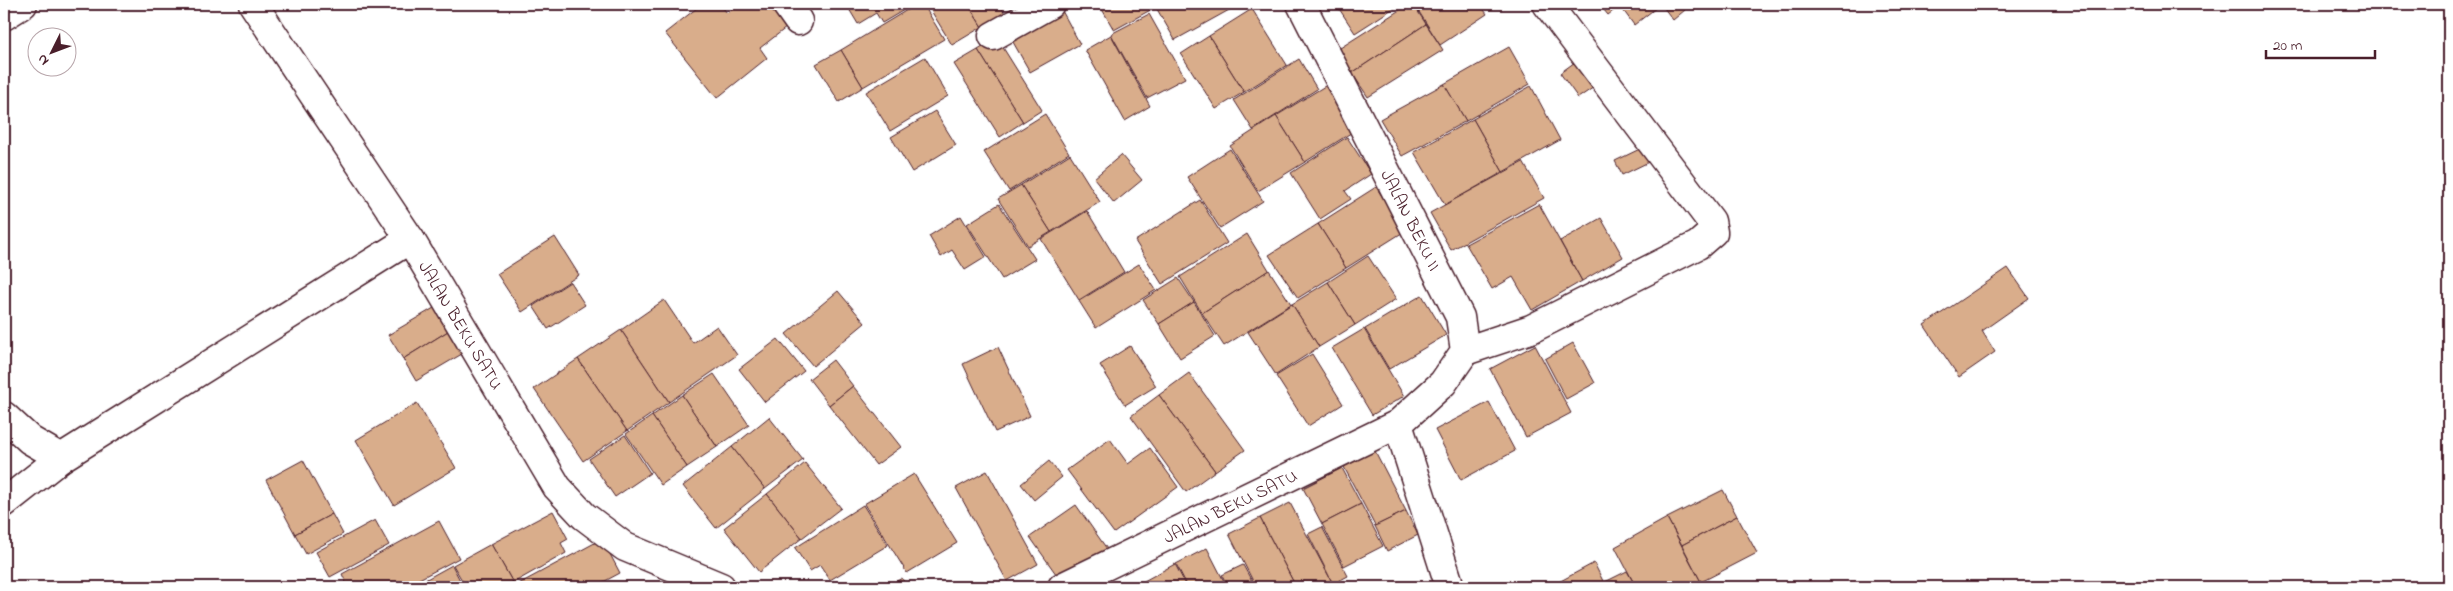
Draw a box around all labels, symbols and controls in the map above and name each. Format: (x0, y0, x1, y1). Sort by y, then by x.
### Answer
north arrow (28, 28, 78, 78)
scale bar (2266, 28, 2374, 60)
text: 20 m (2273, 35, 2303, 57)
text: N (32, 49, 54, 70)
street label: JALAN BEKU II (1373, 166, 1446, 276)
street label: JALAN BEKU SATU (410, 257, 508, 395)
street label: JALAN BEKU SATU (1159, 464, 1302, 552)

